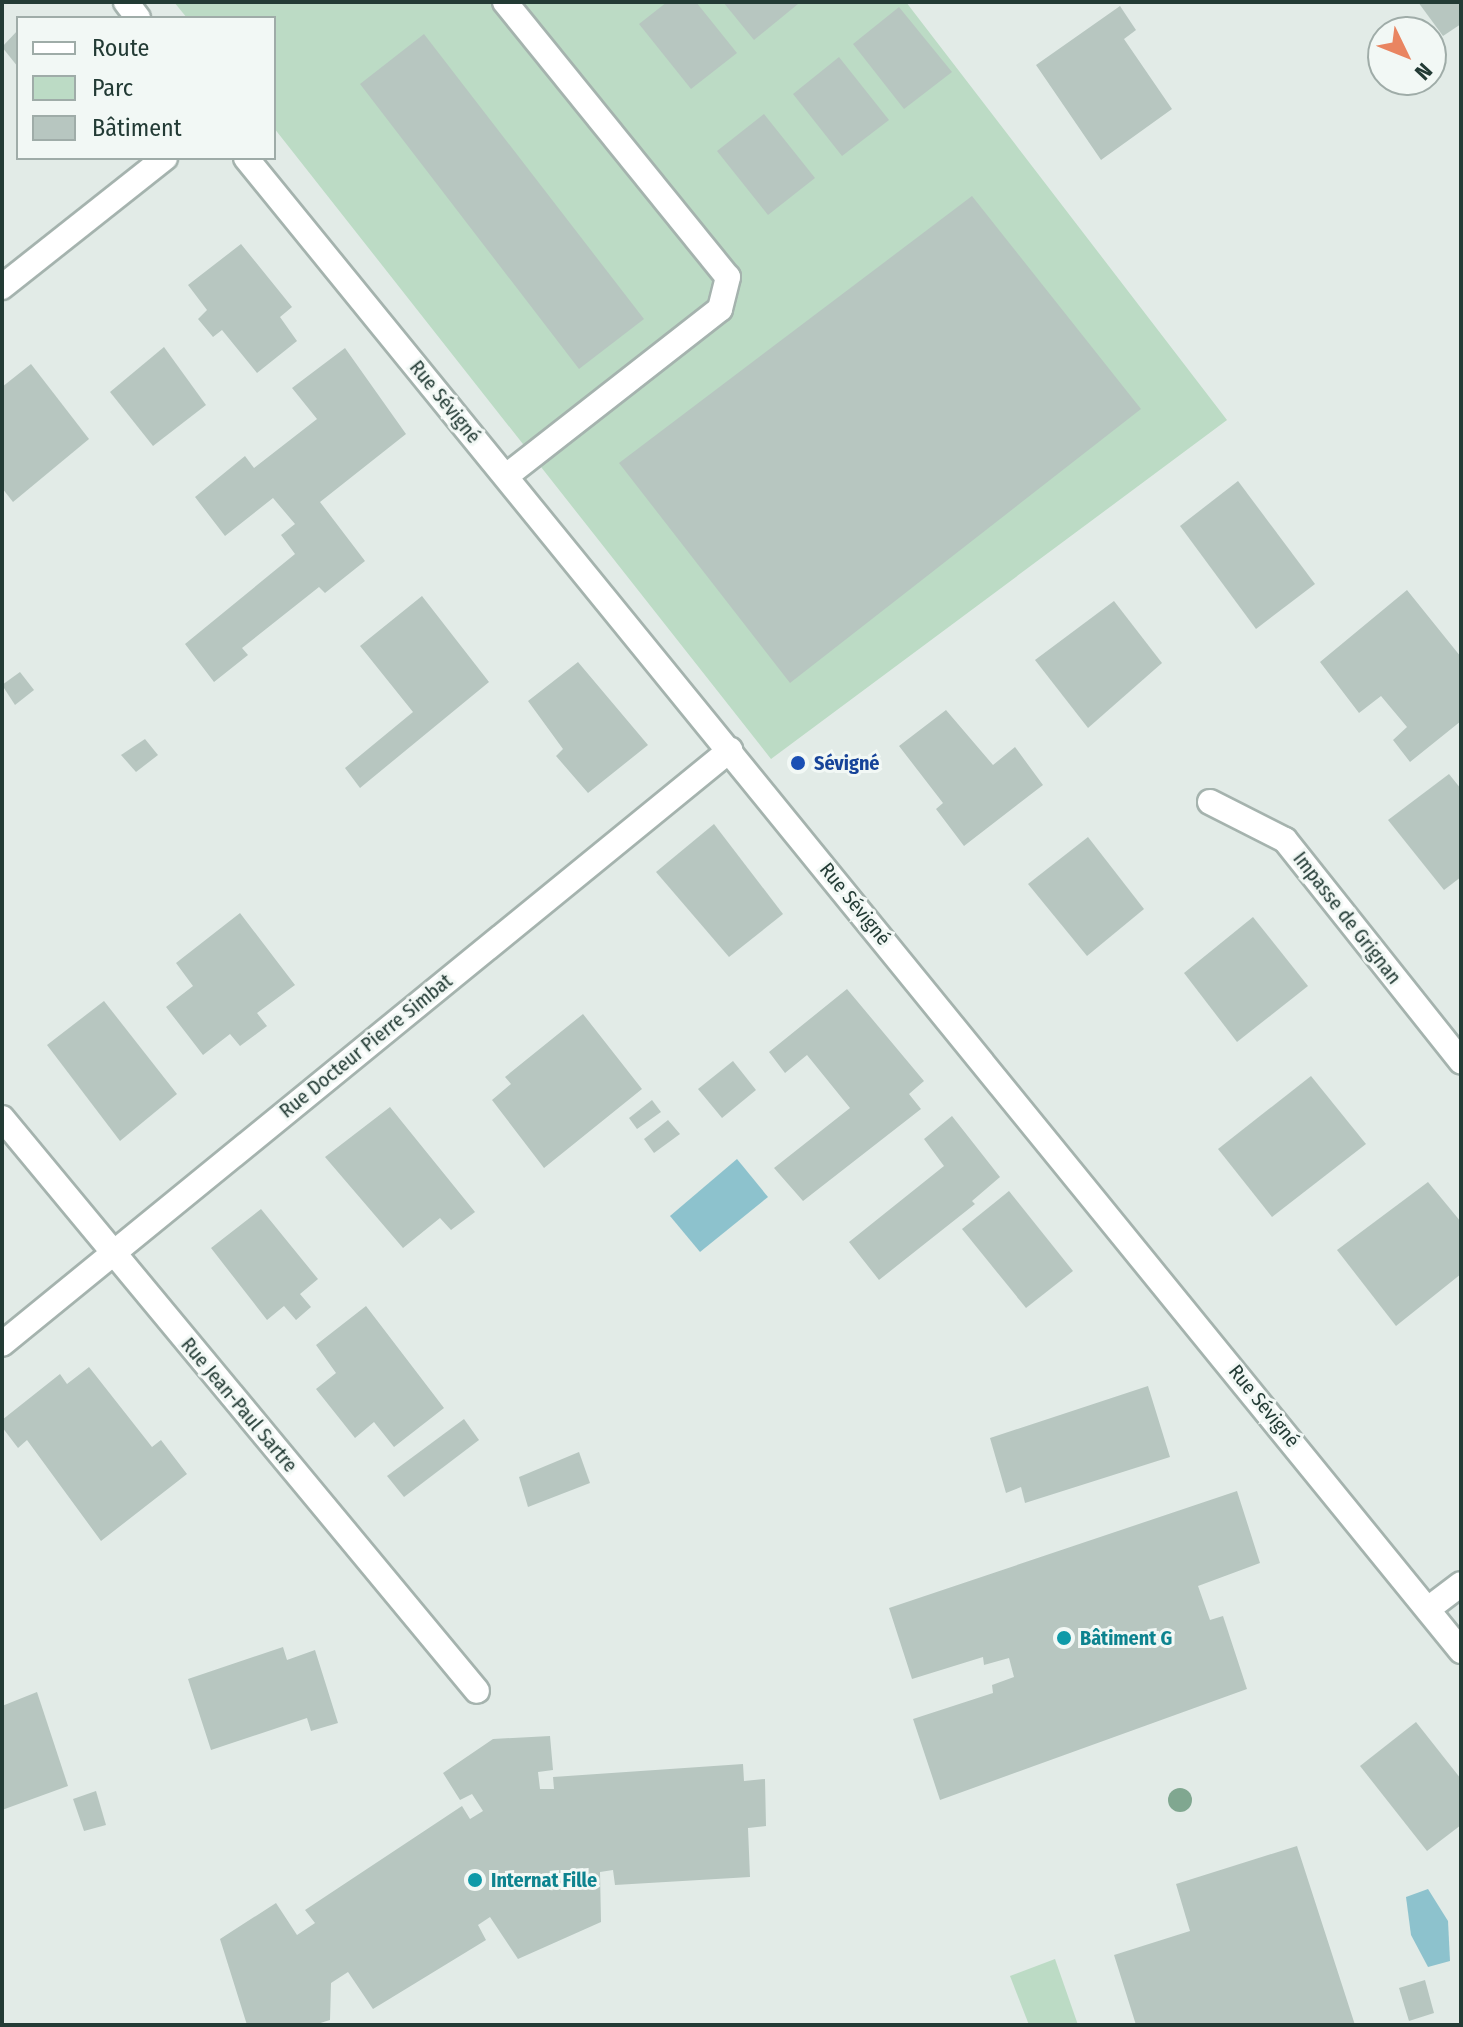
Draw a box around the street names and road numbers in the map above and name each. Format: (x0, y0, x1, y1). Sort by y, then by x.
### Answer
street label: Rue Sévigné (404, 356, 486, 448)
street label: Impasse de Grignan (1288, 847, 1406, 989)
street label: Rue Sévigné (814, 858, 896, 950)
street label: Rue Docteur Pierre Simbat (275, 969, 457, 1123)
street label: Rue Jean-Paul Sartre (176, 1333, 302, 1477)
street label: Rue Sévigné (1223, 1360, 1305, 1452)

